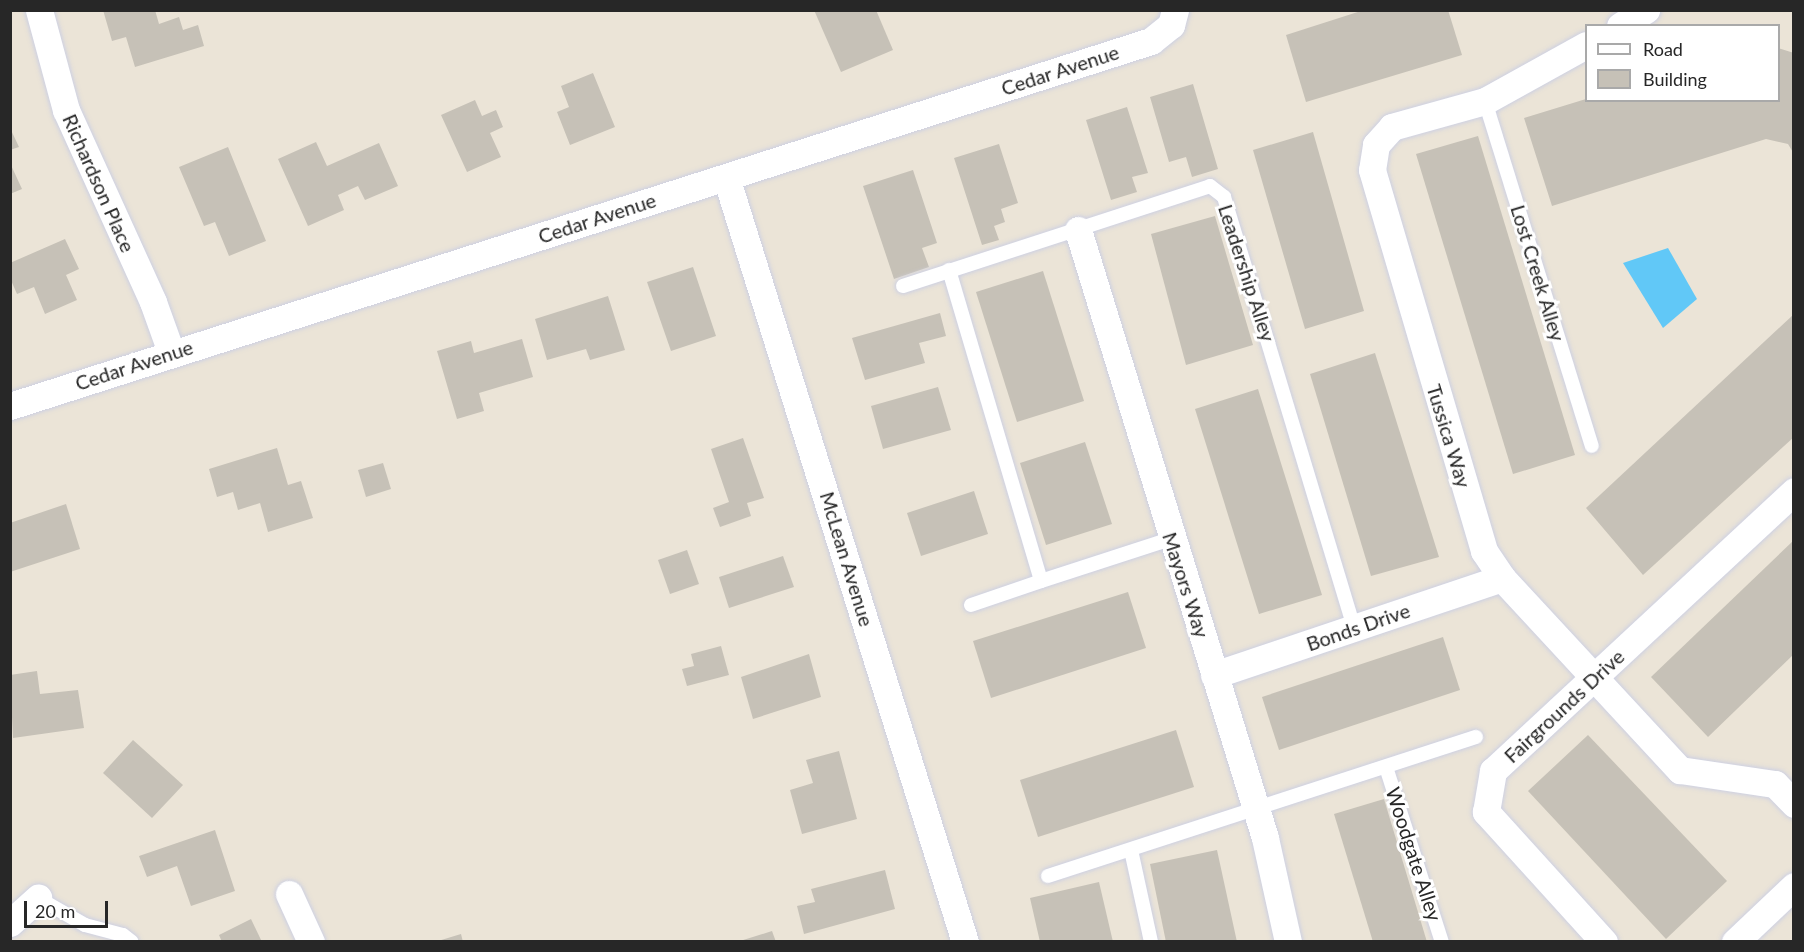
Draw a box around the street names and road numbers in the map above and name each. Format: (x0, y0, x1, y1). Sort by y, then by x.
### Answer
street label: Cedar Avenue (998, 40, 1122, 100)
street label: Richardson Place (58, 110, 140, 256)
street label: Cedar Avenue (535, 188, 659, 248)
street label: Leadership Alley (1213, 201, 1281, 345)
street label: Lost Creek Alley (1506, 202, 1570, 344)
street label: Cedar Avenue (72, 335, 196, 395)
street label: Tussica Way (1422, 381, 1476, 491)
street label: McLean Avenue (815, 488, 879, 630)
street label: Mayors Way (1158, 529, 1214, 641)
street label: Bonds Drive (1303, 598, 1413, 656)
street label: Fairgrounds Drive (1499, 644, 1629, 768)
street label: Woodgate Alley (1381, 784, 1447, 924)

